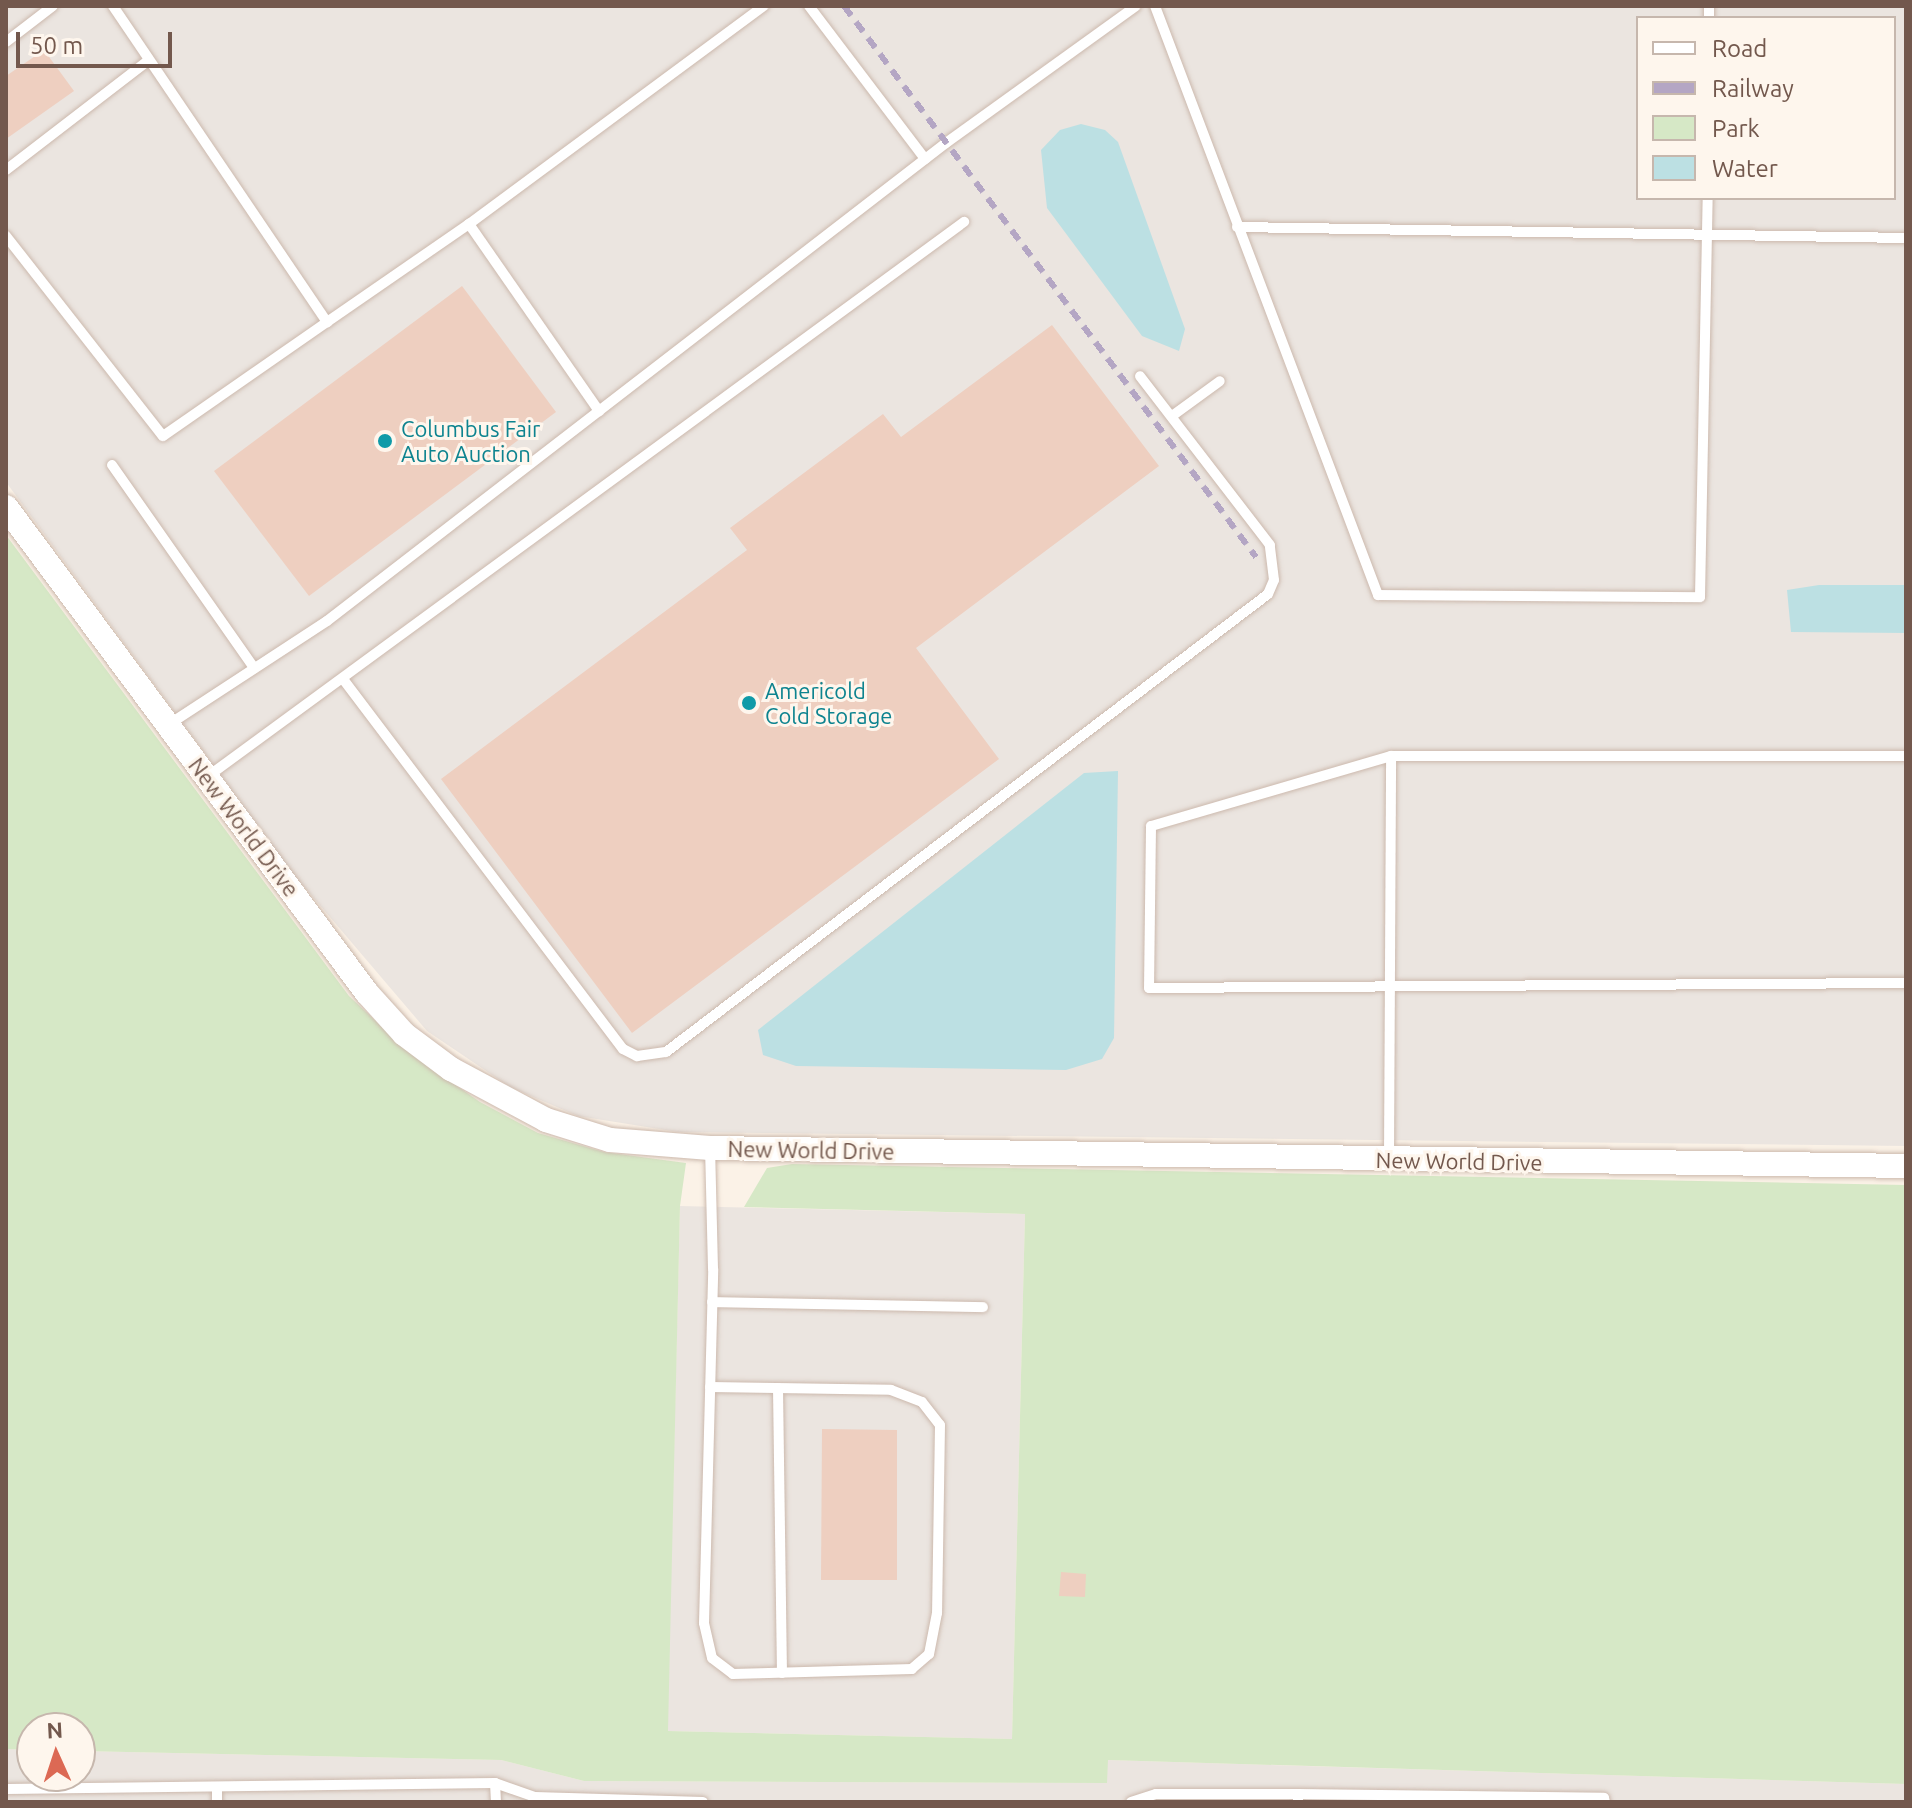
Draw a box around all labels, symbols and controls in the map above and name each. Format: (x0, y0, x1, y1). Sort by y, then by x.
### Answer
scale bar (20, 16, 176, 66)
legend (1636, 16, 1896, 200)
text: 50 m (30, 32, 83, 59)
text: Road (1712, 35, 1767, 62)
text: Railway (1712, 75, 1794, 102)
text: Park (1712, 115, 1760, 142)
text: Water (1712, 155, 1778, 182)
place label: Columbus Fair Auto Auction (401, 415, 540, 466)
marker: Columbus Fair Auto Auction (376, 432, 394, 450)
place label: Americold Cold Storage (765, 677, 892, 728)
marker: Americold Cold Storage (740, 694, 758, 712)
street label: New World Drive (183, 752, 305, 902)
street label: New World Drive (727, 1135, 895, 1165)
street label: New World Drive (1375, 1146, 1543, 1176)
north arrow (16, 1712, 96, 1792)
text: N (46, 1717, 64, 1742)

